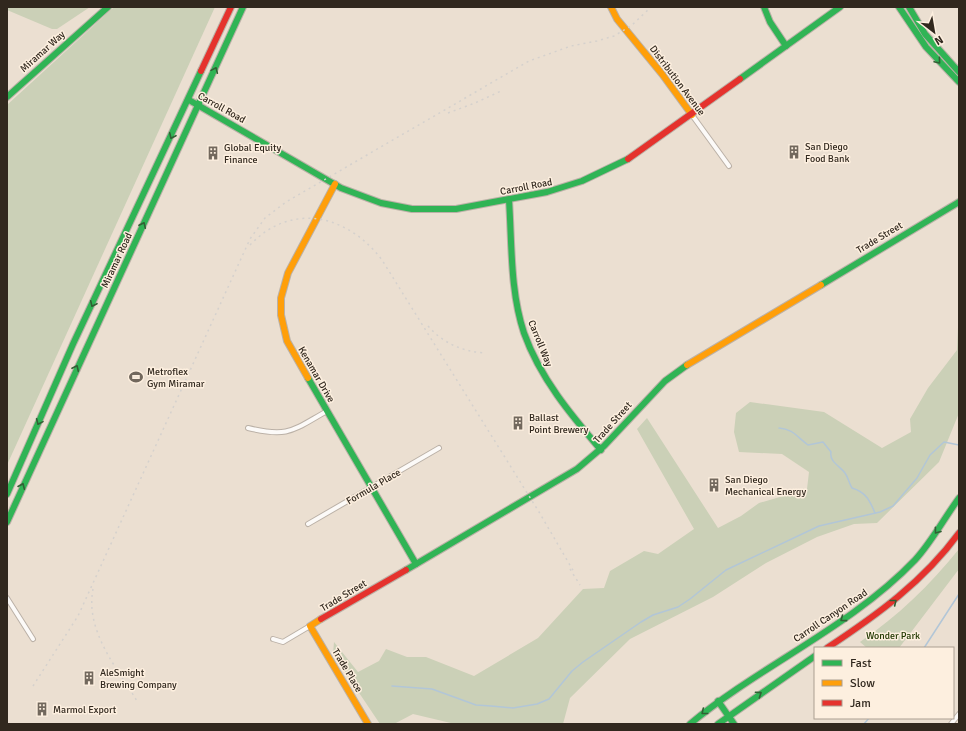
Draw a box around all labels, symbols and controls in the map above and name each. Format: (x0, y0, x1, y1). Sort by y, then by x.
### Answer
north arrow (914, 12, 954, 52)
street label: Miramar Way (18, 28, 68, 75)
text: N (932, 33, 946, 48)
street label: Distribution Avenue (647, 43, 708, 118)
one-way arrow (934, 57, 941, 64)
one-way arrow (210, 66, 218, 74)
street label: Carroll Road (196, 90, 248, 126)
one-way arrow (169, 131, 177, 139)
place label: San Diego Food Bank (805, 141, 849, 165)
place label: Global Equity Finance (224, 142, 281, 166)
building icon: San Diego Food Bank (786, 144, 802, 160)
building icon: Global Equity Finance (205, 145, 221, 161)
street label: Carroll Road (499, 176, 553, 198)
street label: Trade Street (854, 219, 905, 256)
one-way arrow (138, 222, 146, 229)
street label: Miramar Road (99, 231, 135, 290)
one-way arrow (90, 300, 98, 307)
street label: Carroll Way (525, 318, 555, 369)
street label: Kenamar Drive (295, 344, 337, 405)
one-way arrow (71, 365, 79, 372)
place label: Metroflex Gym Miramar (147, 366, 205, 390)
sports icon: Metroflex Gym Miramar (128, 369, 144, 385)
street label: Trade Street (591, 399, 635, 446)
place label: Ballast Point Brewery (529, 412, 589, 436)
building icon: Ballast Point Brewery (510, 415, 526, 431)
one-way arrow (36, 418, 44, 426)
street label: Formula Place (344, 466, 403, 507)
place label: San Diego Mechanical Energy (725, 474, 806, 498)
building icon: San Diego Mechanical Energy (706, 477, 722, 493)
one-way arrow (18, 483, 26, 490)
one-way arrow (935, 526, 942, 533)
street label: Trade Street (318, 577, 369, 614)
street label: Carroll Canyon Road (791, 587, 870, 645)
one-way arrow (889, 600, 897, 607)
one-way arrow (840, 614, 847, 622)
park label: Wonder Park (866, 630, 920, 642)
street label: Trade Place (329, 646, 365, 695)
legend (814, 647, 954, 719)
text: Fast (850, 656, 871, 671)
place label: AleSmight Brewing Company (100, 667, 177, 691)
building icon: AleSmight Brewing Company (81, 670, 97, 686)
text: Slow (850, 676, 875, 691)
one-way arrow (755, 692, 762, 699)
text: Jam (850, 696, 871, 711)
building icon: Marmol Export (34, 701, 50, 717)
place label: Marmol Export (53, 704, 117, 716)
one-way arrow (701, 708, 709, 715)

